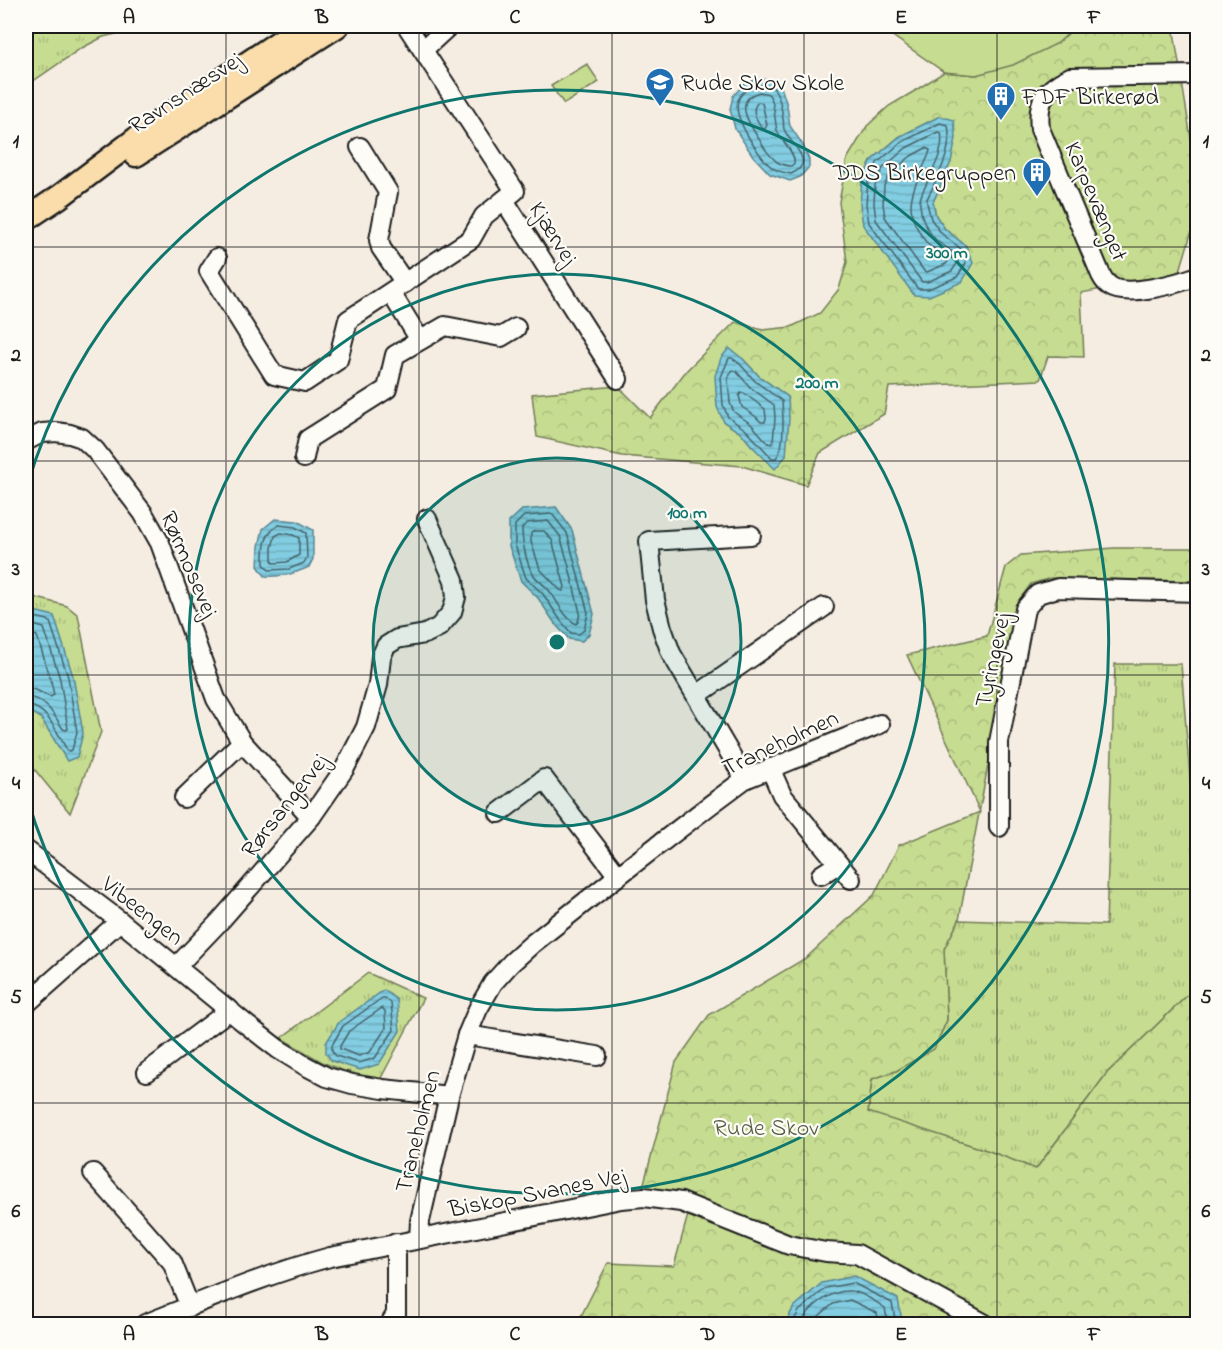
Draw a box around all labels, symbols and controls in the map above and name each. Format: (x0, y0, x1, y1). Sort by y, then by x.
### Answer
text: A (123, 4, 135, 33)
text: B (314, 4, 329, 33)
text: C (510, 4, 521, 33)
text: D (700, 4, 715, 33)
text: E (895, 4, 907, 33)
text: F (1087, 4, 1101, 33)
street label: Ravnsnæsvej (123, 44, 251, 144)
school or university icon: Rude Skov Skole (644, 66, 676, 108)
place label: Rude Skov Skole (681, 67, 845, 102)
building icon: FDF Birkerød (985, 80, 1017, 122)
place label: FDF Birkerød (1021, 81, 1159, 116)
text: 1 (13, 128, 20, 157)
text: 1 (1203, 128, 1210, 157)
street label: Karpevænget (1054, 137, 1136, 267)
building icon: DDS Birkegruppen (1021, 156, 1053, 198)
place label: DDS Birkegruppen (832, 157, 1016, 192)
street label: Kjærvej (519, 196, 586, 274)
text: 300 m (925, 241, 968, 267)
text: 2 (10, 342, 21, 371)
text: 2 (1200, 342, 1211, 371)
text: 200 m (795, 371, 839, 397)
text: 100 m (667, 501, 707, 527)
street label: Rørmosevej (150, 506, 226, 625)
text: 3 (11, 556, 20, 585)
text: 3 (1201, 556, 1210, 585)
street label: Tyringevej (967, 609, 1023, 711)
centre of rings (547, 632, 567, 652)
street label: Traneholmen (717, 702, 845, 787)
street label: Rørsangervej (234, 746, 339, 866)
text: 4 (12, 770, 21, 799)
text: 4 (1202, 770, 1211, 799)
street label: Vibeengen (92, 868, 190, 955)
text: 5 (10, 984, 22, 1013)
text: 5 (1200, 984, 1212, 1013)
street label: Traneholmen (387, 1067, 452, 1197)
park label: Rude Skov (714, 1112, 819, 1147)
street label: Biskop Svanes Vej (445, 1160, 630, 1229)
text: 6 (12, 1198, 21, 1227)
text: 6 (1202, 1198, 1211, 1227)
text: A (123, 1321, 135, 1350)
text: B (314, 1321, 329, 1350)
text: C (510, 1321, 521, 1350)
text: D (700, 1321, 715, 1350)
text: E (895, 1321, 907, 1350)
text: F (1087, 1321, 1101, 1350)

